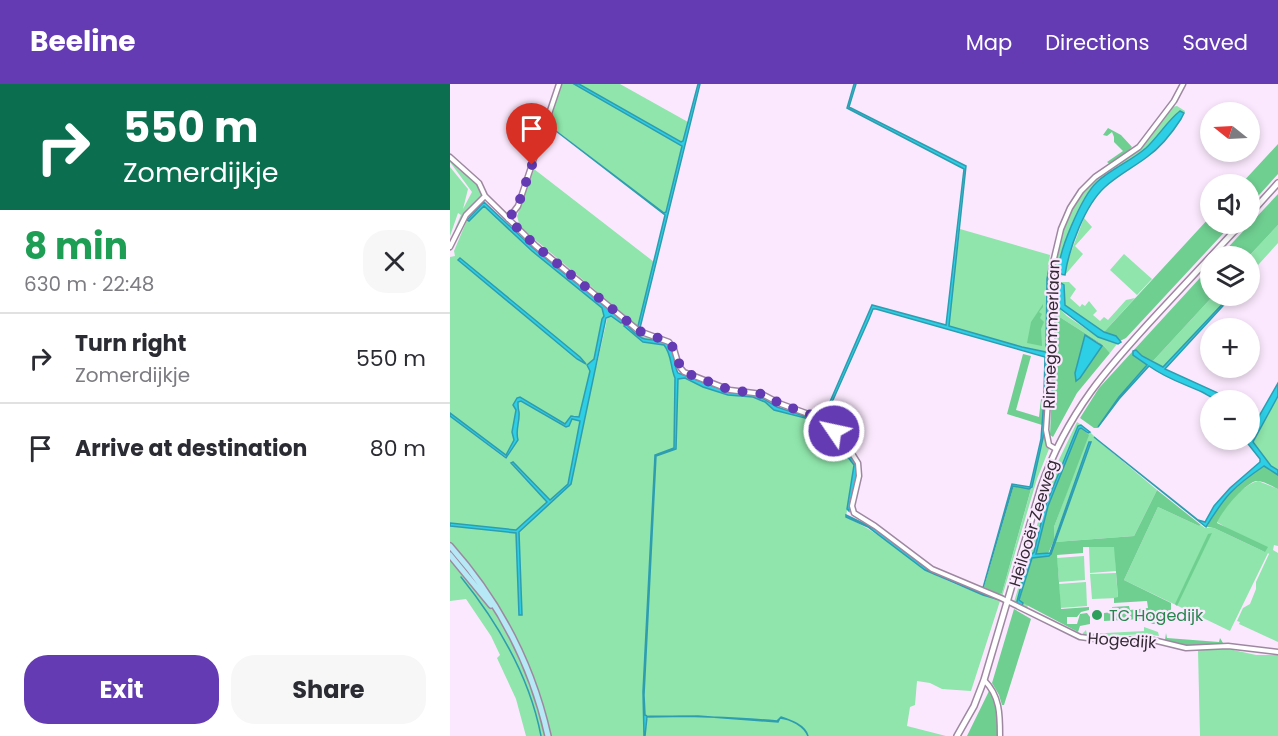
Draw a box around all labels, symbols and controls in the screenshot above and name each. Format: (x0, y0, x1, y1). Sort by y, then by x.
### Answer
text: Beeline (30, 22, 136, 61)
text: Map (966, 28, 1012, 57)
text: Directions (1045, 28, 1149, 57)
text: Saved (1182, 28, 1248, 57)
text: 550 m (123, 98, 258, 157)
north arrow (1200, 102, 1260, 162)
map controls (1200, 102, 1260, 450)
pin (506, 103, 557, 165)
icon: right (24, 108, 102, 186)
icon: arrive (515, 112, 548, 145)
text: Zomerdijkje (123, 154, 278, 191)
button: sound (1200, 174, 1260, 234)
text: 8 min (24, 221, 128, 272)
button: close (363, 230, 426, 293)
button: layers (1200, 246, 1260, 306)
street label: Rinnegommerlaan (1037, 259, 1066, 409)
text: 630 m · 22:48 (24, 270, 154, 298)
button: + (1200, 318, 1260, 378)
text: Turn right (75, 328, 186, 359)
icon: right (24, 342, 57, 375)
text: 550 m (356, 343, 426, 374)
text: Zomerdijkje (75, 361, 190, 389)
button: − (1200, 390, 1260, 450)
position arrow (802, 399, 866, 463)
icon: arrive (24, 432, 57, 465)
text: Arrive at destination (75, 433, 307, 464)
text: 80 m (370, 433, 426, 464)
street label: Heilooër Zeeweg (1003, 457, 1064, 590)
place label: TC Hogedijk (1109, 604, 1204, 627)
marker: TC Hogedijk (1090, 608, 1104, 622)
street label: Hogedijk (1087, 627, 1158, 654)
button: Exit (24, 655, 219, 724)
button: Share (231, 655, 426, 724)

